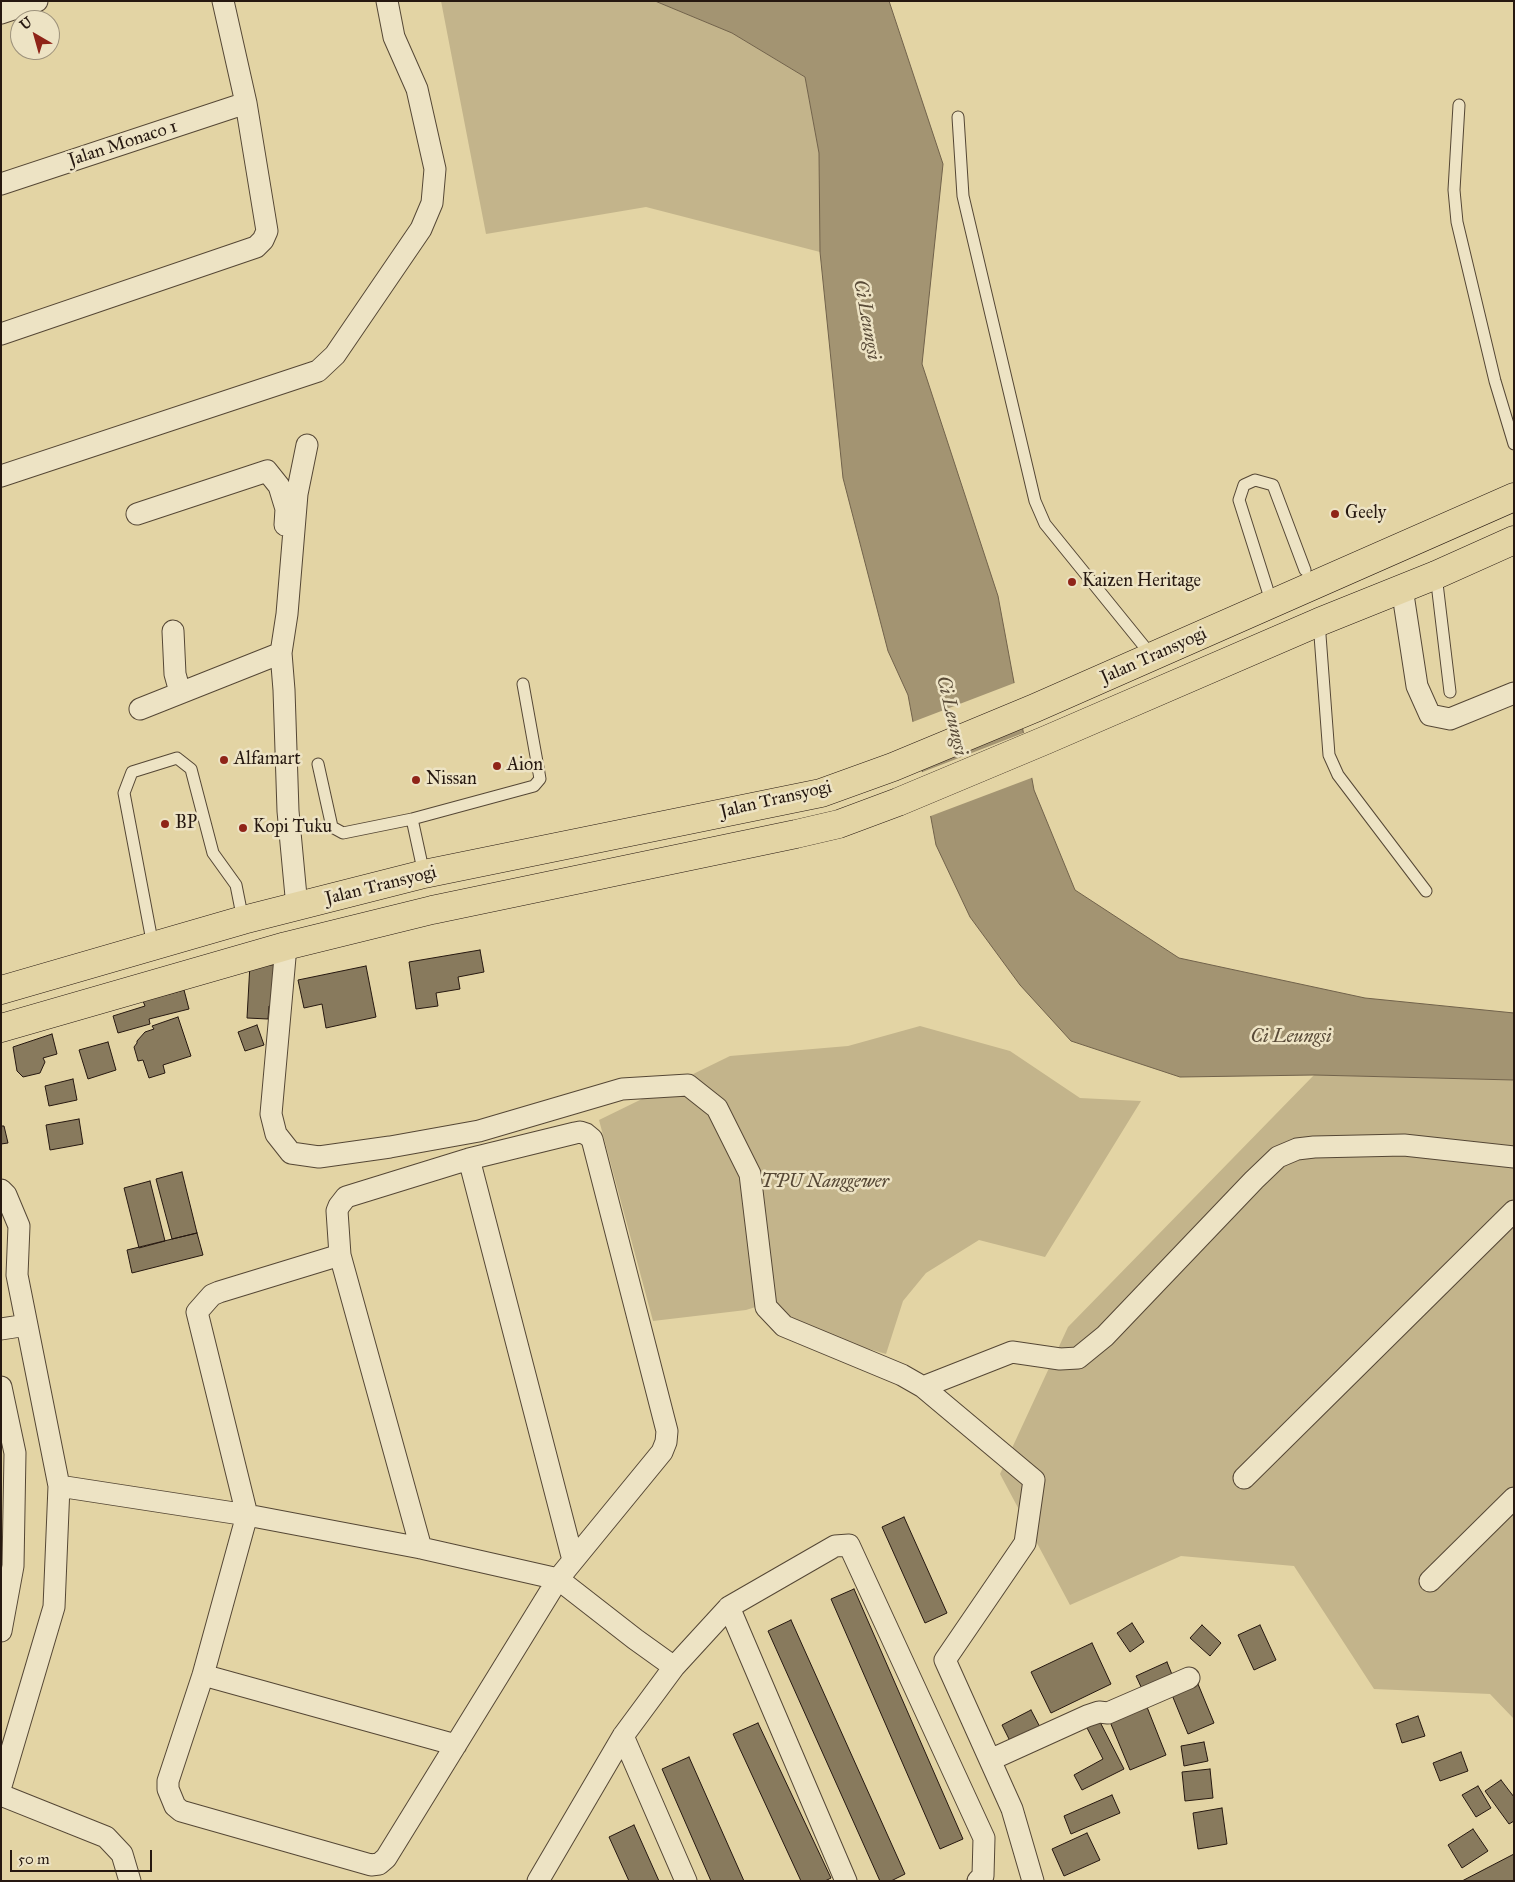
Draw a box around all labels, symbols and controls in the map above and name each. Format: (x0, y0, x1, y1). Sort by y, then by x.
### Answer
north arrow (10, 10, 60, 60)
text: U (16, 13, 36, 34)
street label: Jalan Monaco 1 (66, 116, 180, 172)
water label: Ci Leungsi (848, 278, 884, 362)
place label: Geely (1345, 503, 1386, 525)
marker: Geely (1329, 508, 1341, 520)
place label: Kaizen Heritage (1082, 571, 1201, 593)
marker: Kaizen Heritage (1066, 576, 1078, 588)
street label: Jalan Transyogi (1098, 623, 1210, 689)
water label: Ci Leungsi (931, 674, 971, 758)
place label: Alfamart (234, 749, 301, 771)
marker: Alfamart (218, 754, 230, 766)
place label: Aion (507, 755, 543, 777)
marker: Aion (491, 760, 503, 772)
place label: Nissan (426, 769, 477, 791)
marker: Nissan (410, 774, 422, 786)
street label: Jalan Transyogi (718, 777, 834, 823)
place label: BP (175, 813, 197, 835)
place label: Kopi Tuku (253, 817, 332, 839)
marker: BP (159, 818, 171, 830)
marker: Kopi Tuku (237, 822, 249, 834)
street label: Jalan Transyogi (323, 862, 439, 910)
water label: Ci Leungsi (1250, 1026, 1332, 1048)
park label: TPU Nanggewer (761, 1172, 889, 1194)
scale bar (12, 1840, 155, 1872)
text: 50 m (18, 1850, 50, 1868)

